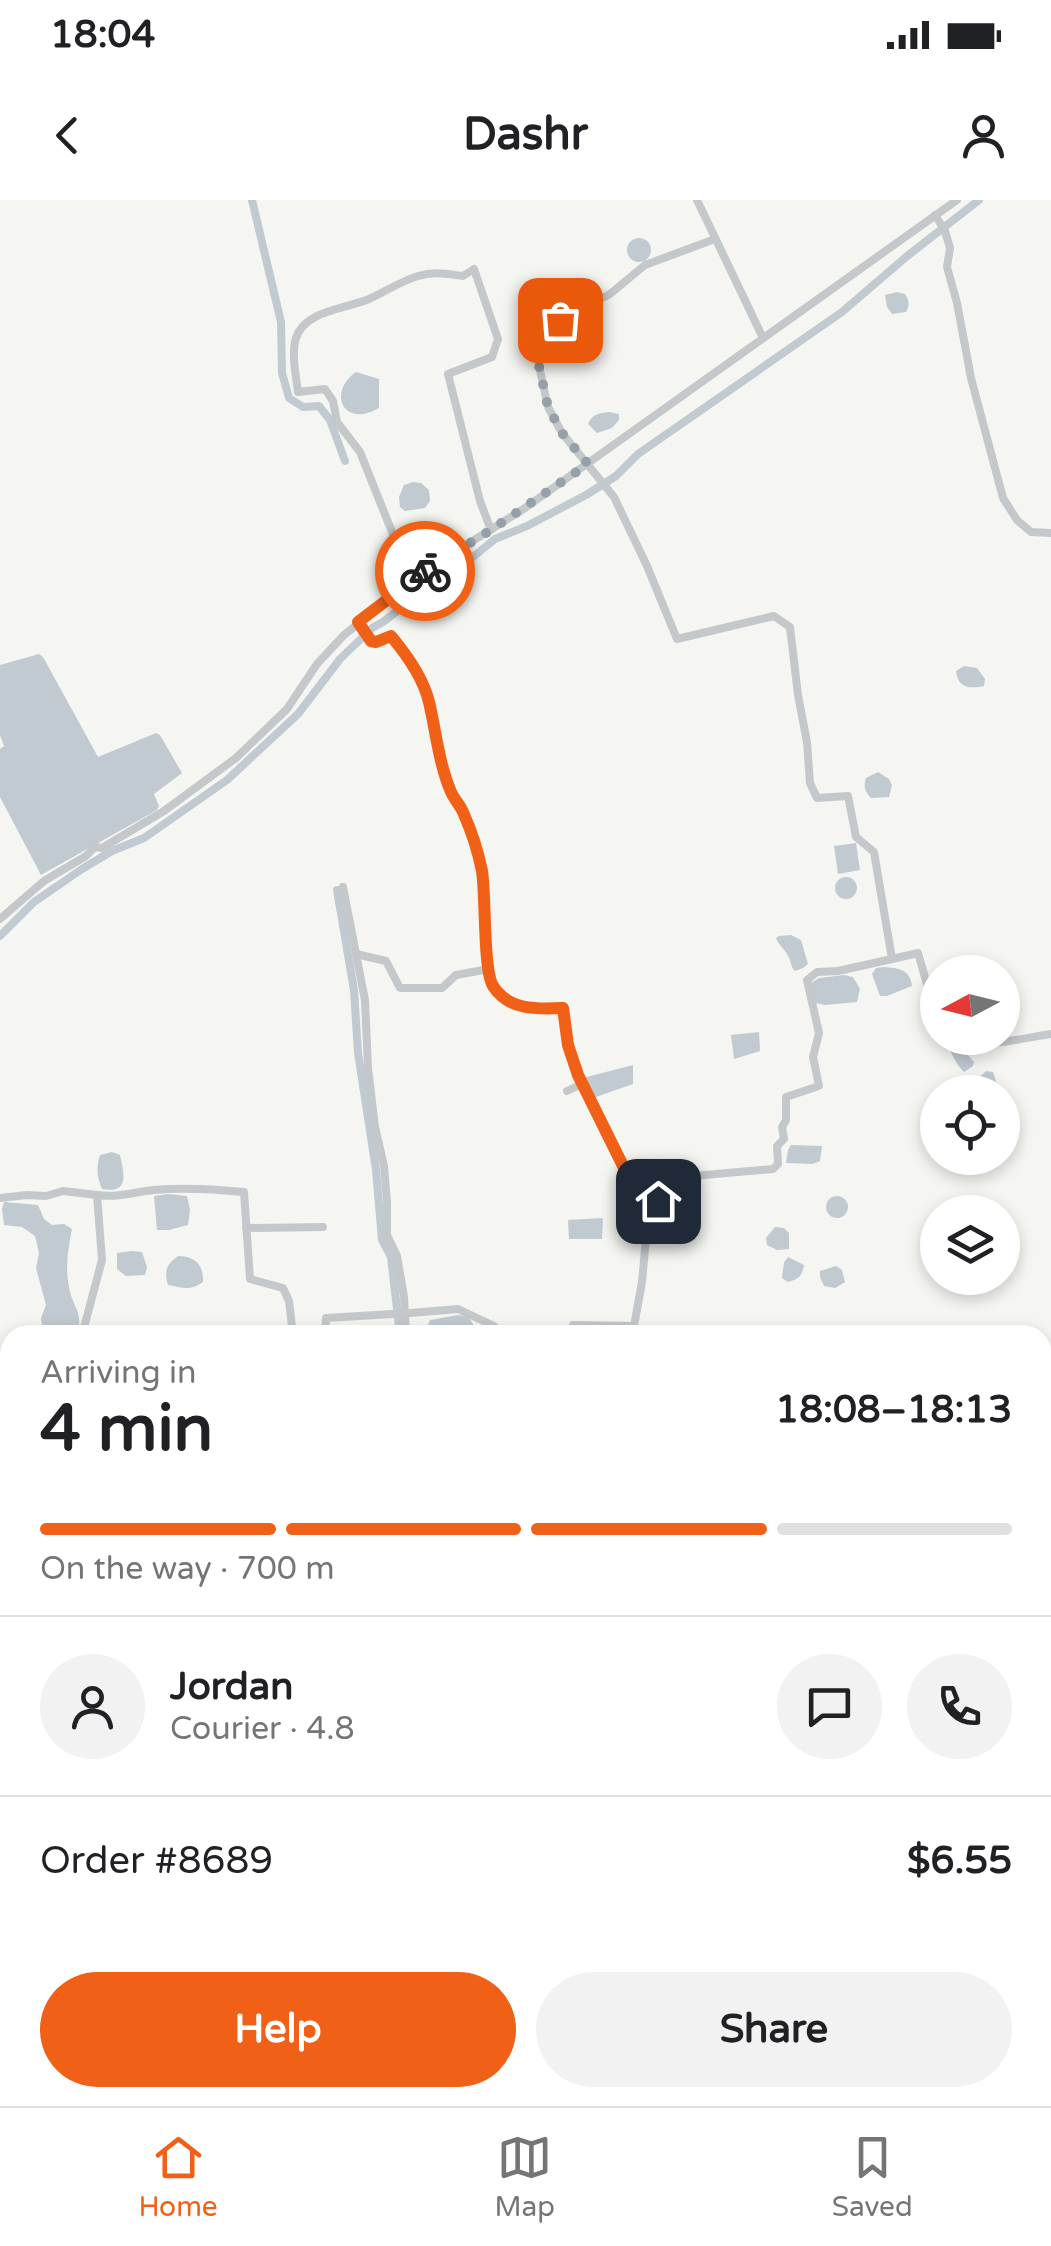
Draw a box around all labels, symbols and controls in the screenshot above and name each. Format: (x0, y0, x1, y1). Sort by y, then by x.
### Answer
text: 18:04 (50, 12, 155, 58)
icon: back (40, 108, 95, 163)
text: Dashr (463, 108, 588, 162)
icon: person (956, 108, 1011, 163)
pin (518, 278, 603, 363)
icon: bag (533, 293, 588, 348)
courier (375, 521, 475, 621)
icon: bike (398, 544, 453, 599)
north arrow (920, 955, 1020, 1055)
map controls (920, 955, 1020, 1295)
button: locate (920, 1075, 1020, 1175)
pin (616, 1159, 701, 1244)
icon: home (631, 1174, 686, 1229)
button: layers (920, 1195, 1020, 1295)
text: Arriving in (40, 1354, 197, 1392)
text: 18:08–18:13 (775, 1387, 1012, 1433)
text: 4 min (40, 1390, 213, 1469)
text: On the way · 700 m (40, 1550, 335, 1588)
button: person (40, 1654, 145, 1759)
button: chat (777, 1654, 882, 1759)
button: phone (907, 1654, 1012, 1759)
text: Jordan (170, 1664, 293, 1710)
text: Courier · 4.8 (170, 1710, 355, 1748)
text: Order #8689 (40, 1838, 273, 1884)
text: $6.55 (907, 1838, 1012, 1884)
button: Help (40, 1972, 516, 2087)
button: Share (536, 1972, 1012, 2087)
tab: Home (138, 2130, 218, 2224)
tab: Map (494, 2130, 555, 2224)
tab: Saved (832, 2130, 913, 2224)

